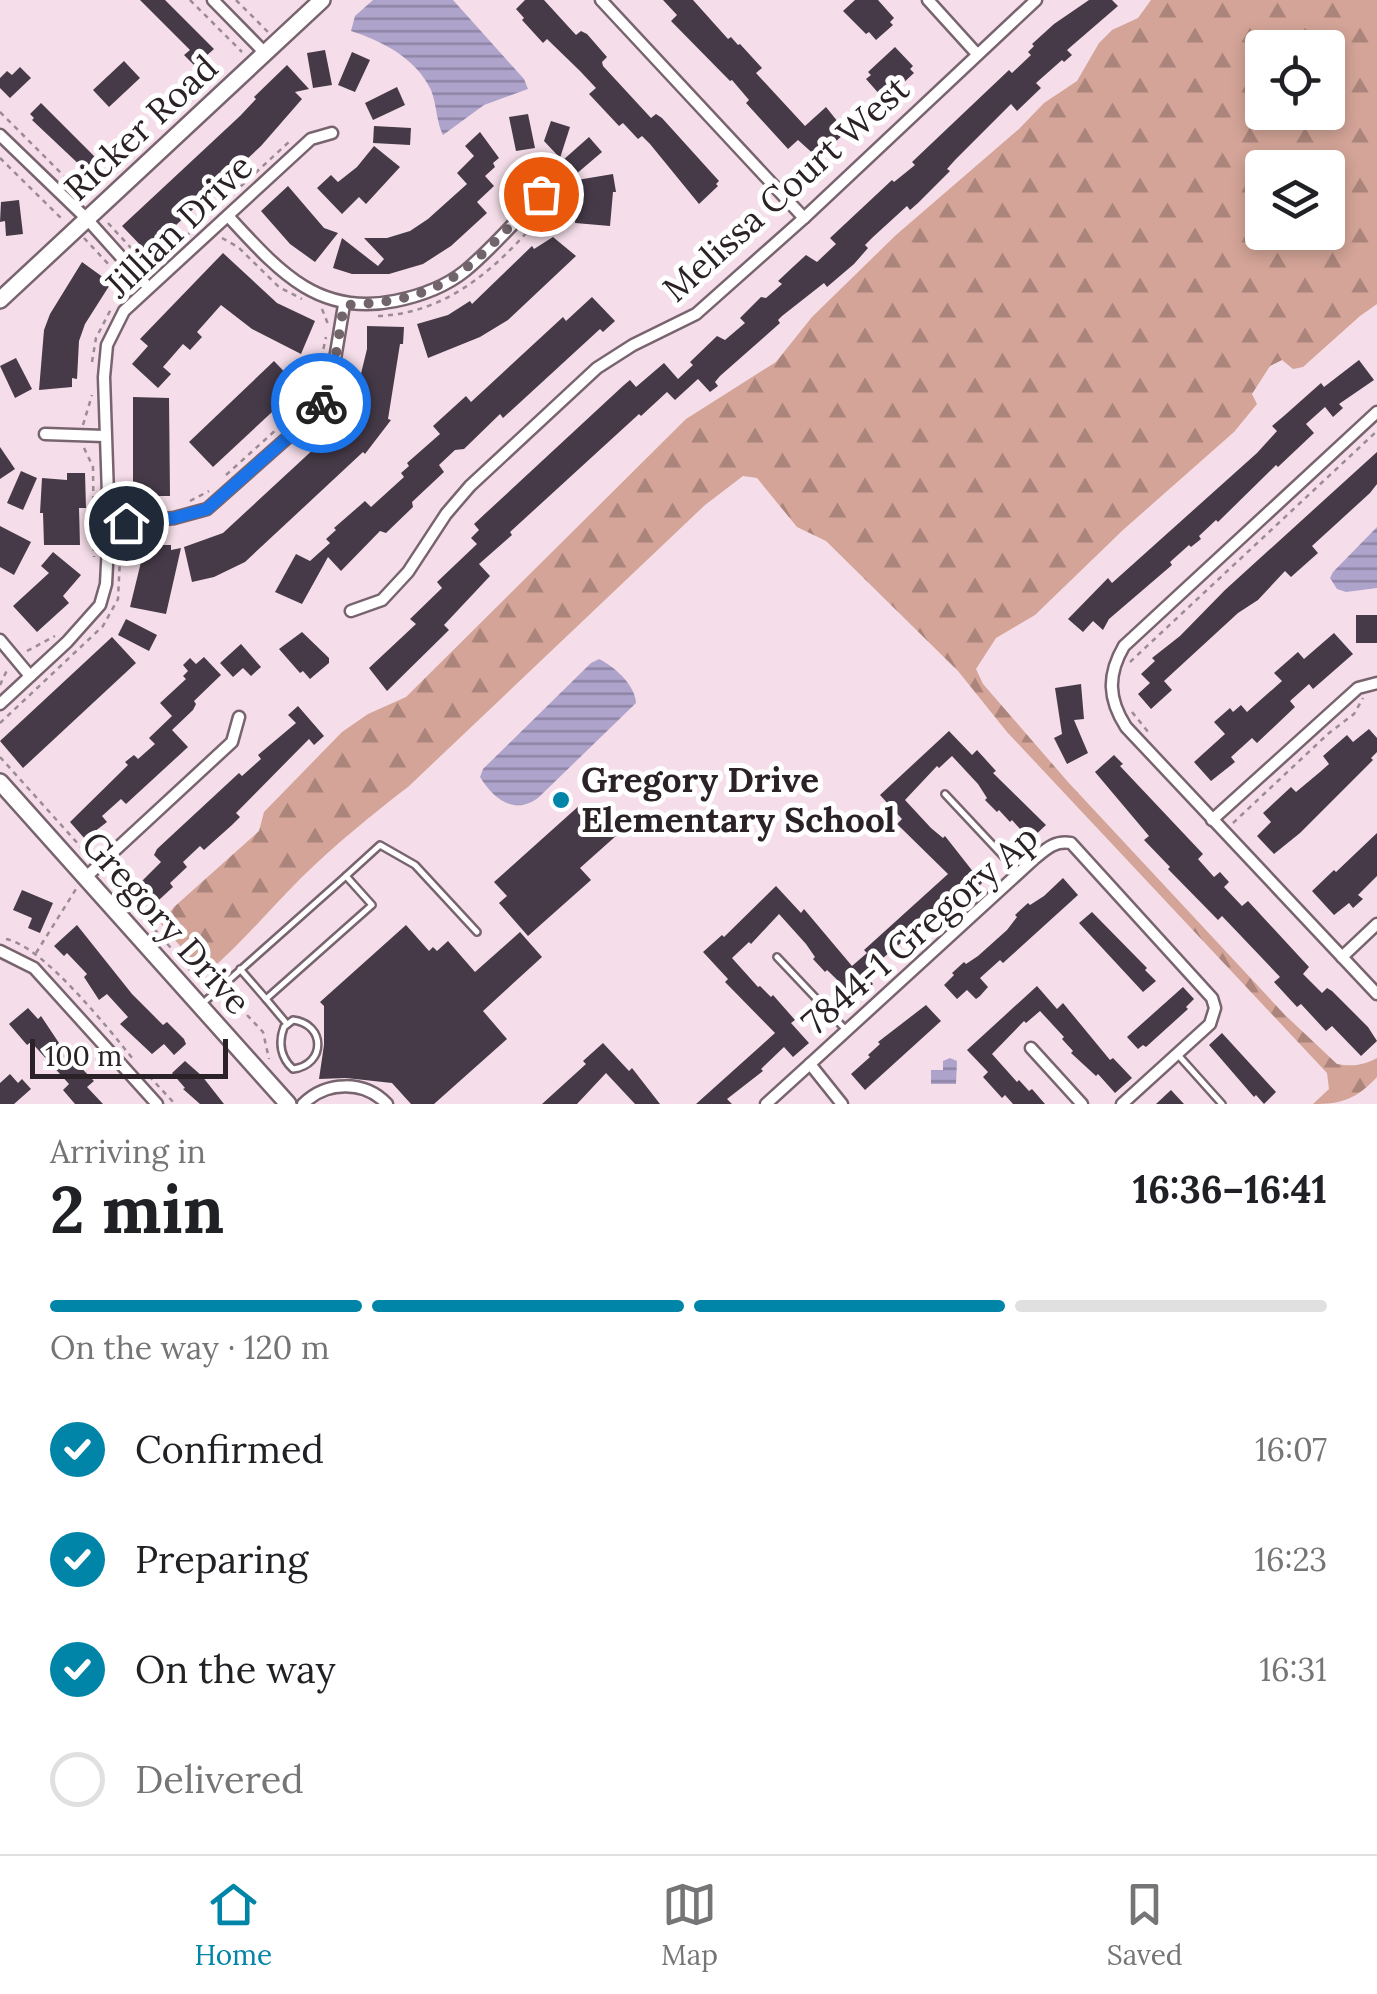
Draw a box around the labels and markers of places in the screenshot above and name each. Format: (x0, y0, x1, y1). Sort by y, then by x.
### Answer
pin (499, 152, 584, 237)
pin (84, 481, 169, 566)
place label: Gregory Drive Elementary School (581, 757, 896, 842)
marker: Gregory Drive Elementary School (550, 789, 572, 811)

